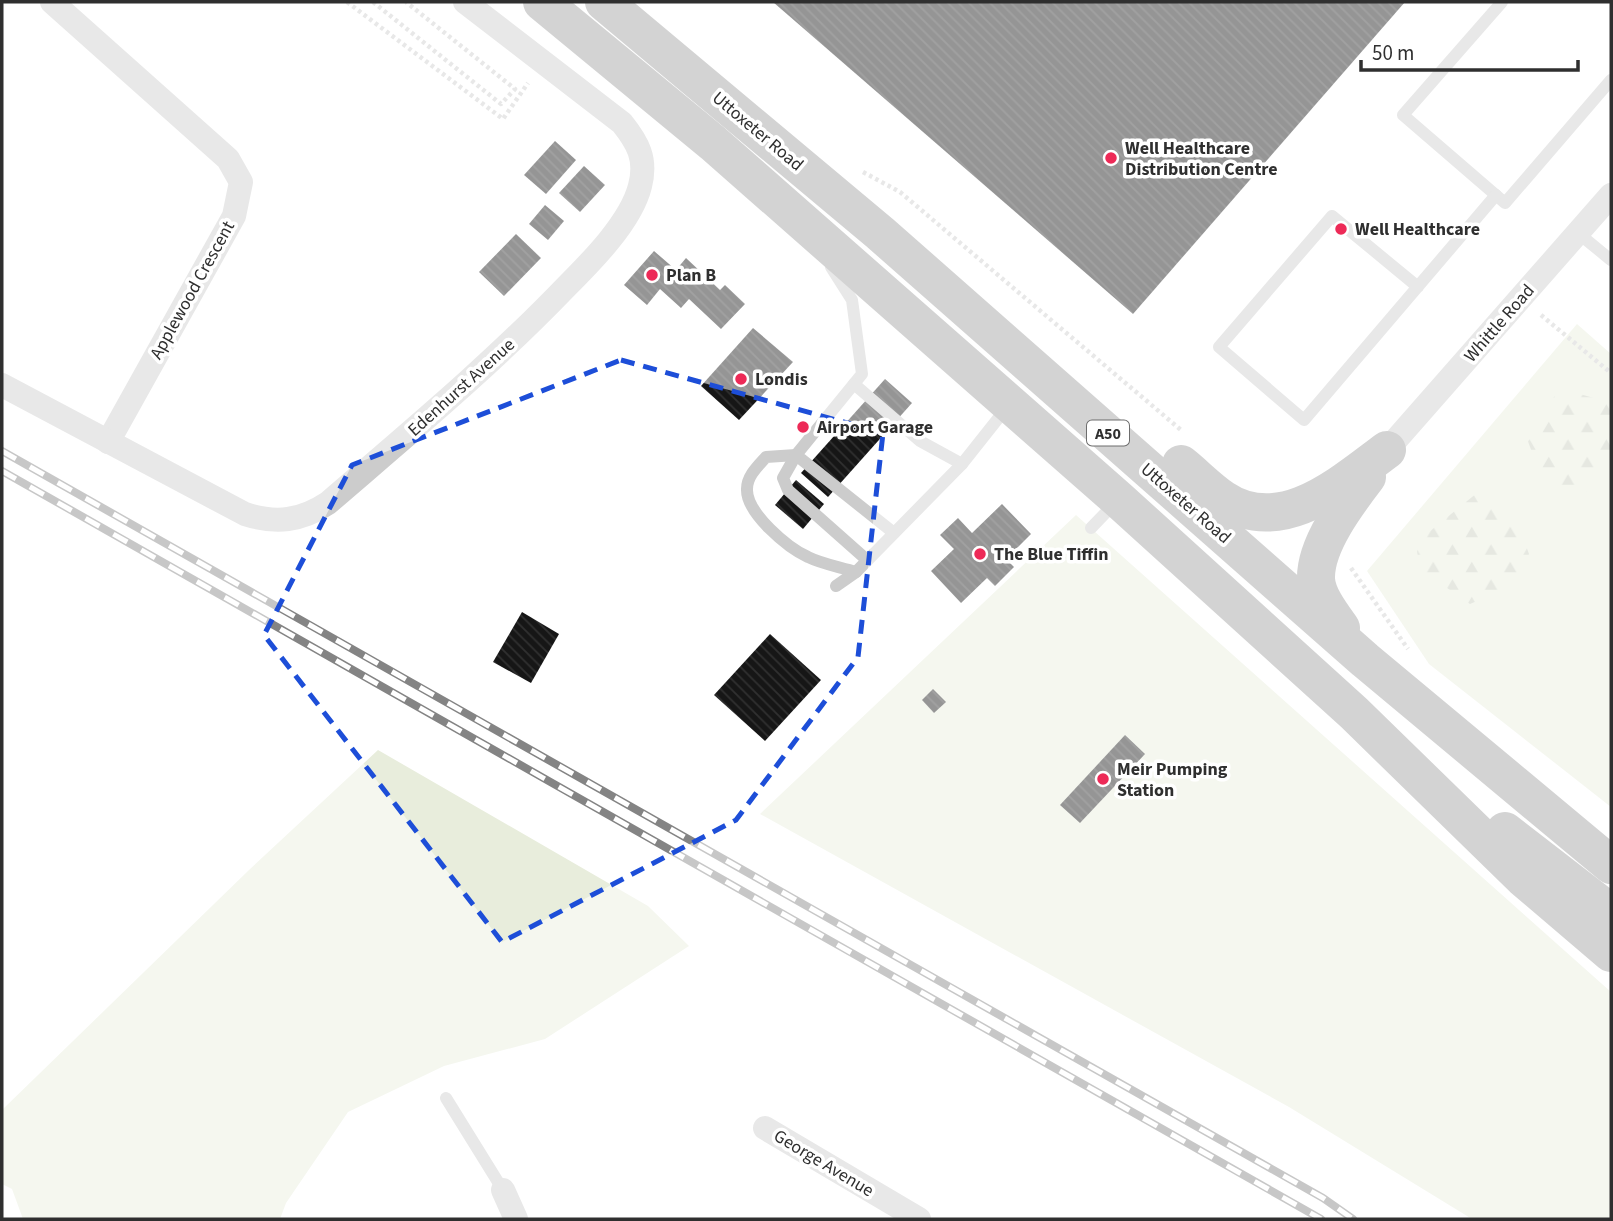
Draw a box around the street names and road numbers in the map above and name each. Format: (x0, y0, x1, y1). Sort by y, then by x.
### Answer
street label: Uttoxeter Road (707, 86, 809, 177)
street label: Applewood Crescent (144, 216, 241, 364)
street label: Whittle Road (1458, 279, 1540, 368)
street label: Edenhurst Avenue (402, 332, 520, 442)
road number: A50 (1087, 420, 1129, 446)
street label: Uttoxeter Road (1135, 457, 1236, 550)
street label: George Avenue (769, 1124, 879, 1203)

